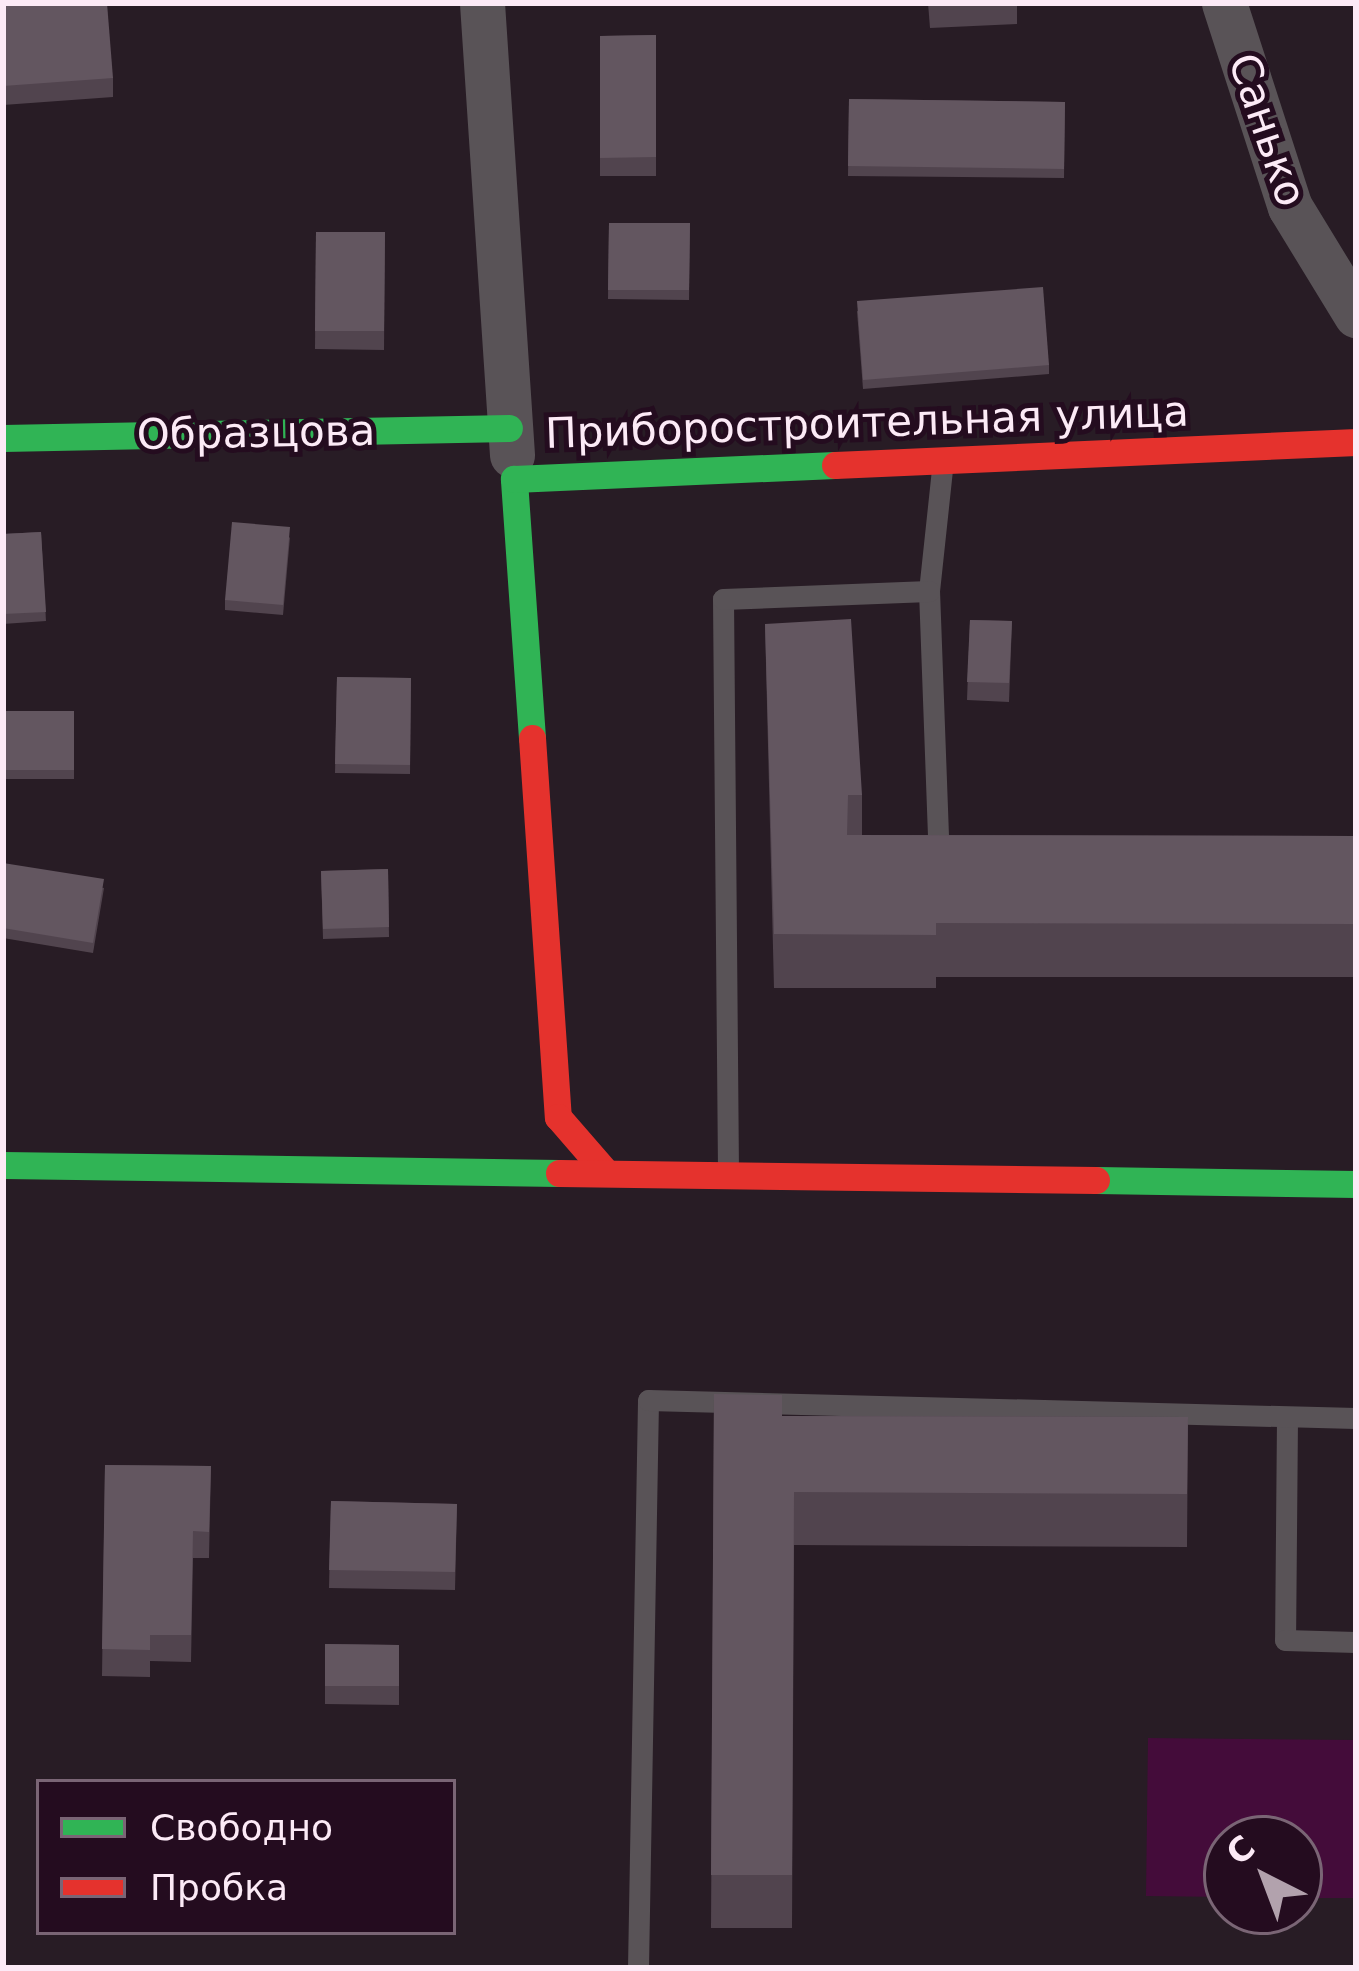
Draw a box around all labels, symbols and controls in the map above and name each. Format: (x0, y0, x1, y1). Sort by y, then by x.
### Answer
street label: Санько (1217, 47, 1317, 213)
street label: Приборостроительная улица (544, 387, 1190, 459)
street label: Образцова (136, 406, 376, 460)
legend (36, 1779, 456, 1935)
text: Свободно (150, 1807, 333, 1848)
north arrow (1203, 1815, 1323, 1935)
text: С (1219, 1828, 1263, 1873)
text: Пробка (150, 1867, 288, 1908)

